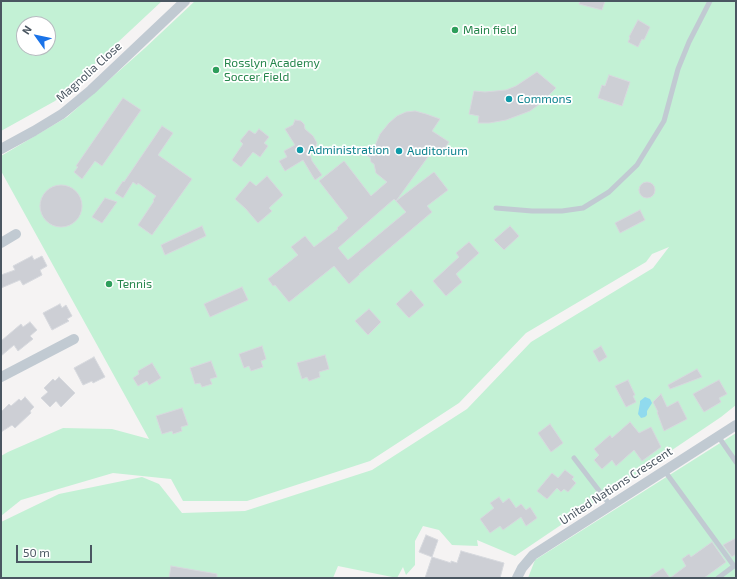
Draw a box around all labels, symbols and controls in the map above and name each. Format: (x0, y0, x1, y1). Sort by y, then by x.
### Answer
north arrow (16, 16, 56, 56)
text: N (19, 23, 34, 37)
place label: Main field (463, 23, 517, 37)
marker: Main field (450, 25, 460, 35)
street label: Magnolia Close (53, 39, 125, 105)
place label: Rosslyn Academy Soccer Field (224, 56, 320, 84)
marker: Rosslyn Academy Soccer Field (211, 65, 221, 75)
place label: Commons (517, 92, 572, 106)
marker: Commons (504, 94, 514, 104)
place label: Administration (308, 143, 389, 157)
place label: Auditorium (407, 144, 468, 158)
marker: Administration (295, 145, 305, 155)
marker: Auditorium (394, 146, 404, 156)
place label: Tennis (117, 277, 152, 291)
marker: Tennis (104, 279, 114, 289)
street label: United Nations Crescent (557, 444, 675, 528)
scale bar (18, 537, 94, 563)
text: 50 m (23, 545, 50, 559)

